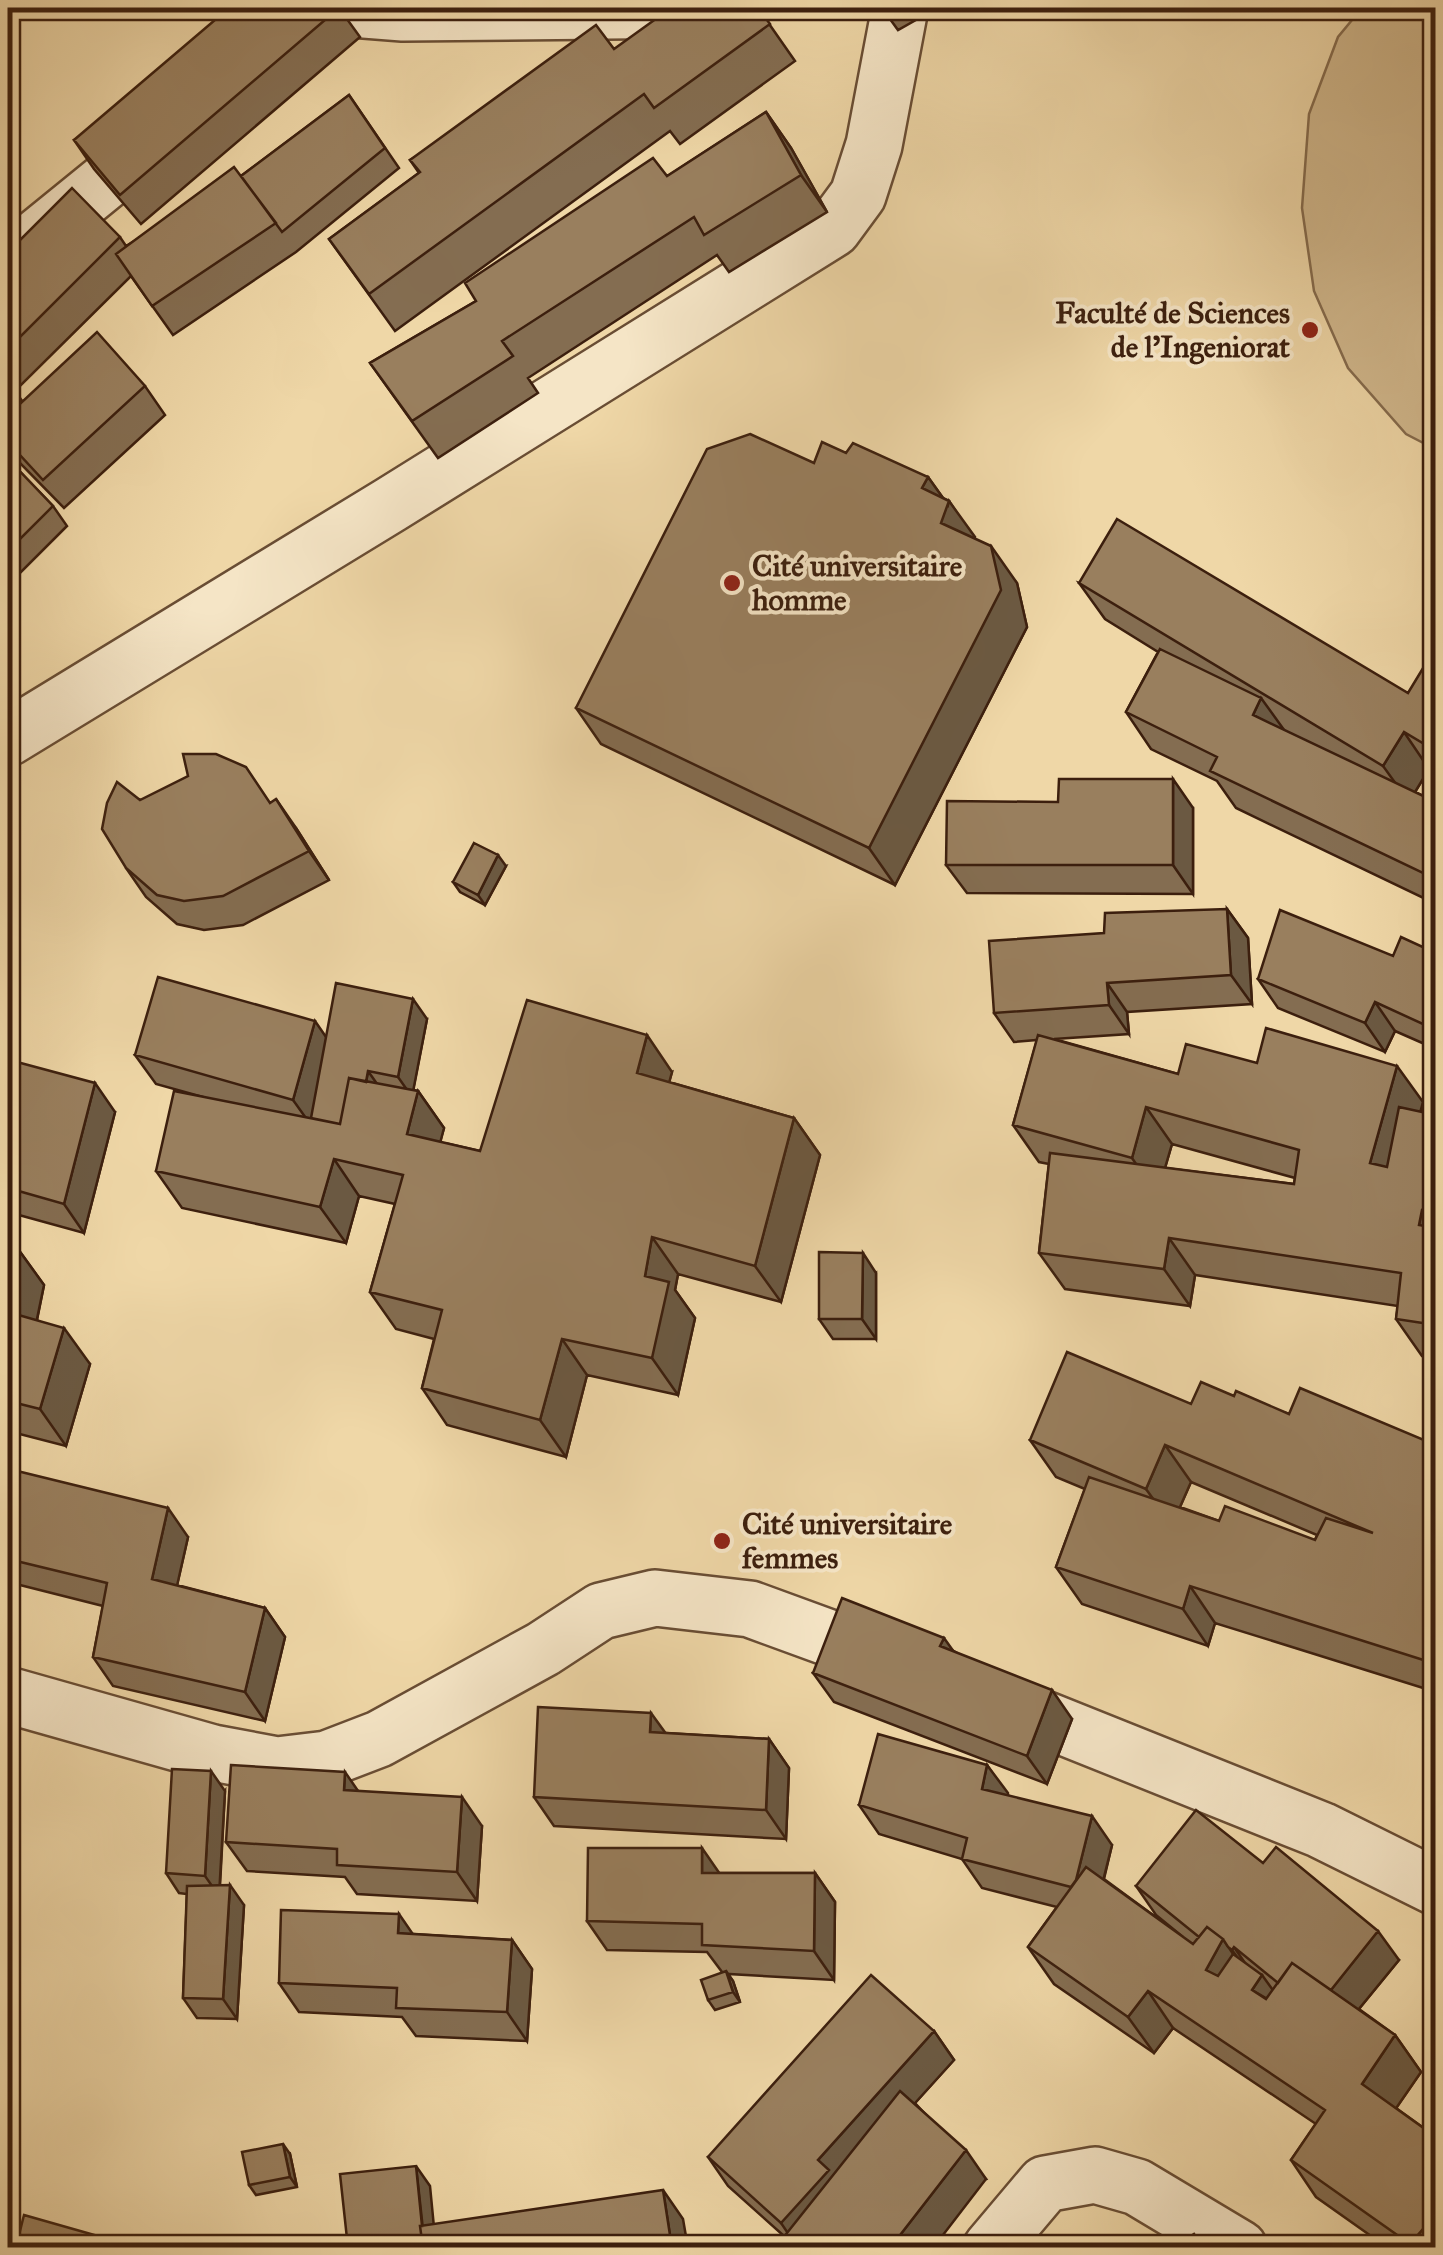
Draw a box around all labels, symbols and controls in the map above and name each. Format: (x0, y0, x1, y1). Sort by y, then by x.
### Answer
place label: Faculté de Sciences de l'Ingeniorat (1055, 295, 1290, 365)
marker: Faculté de Sciences de l'Ingeniorat (1299, 319, 1321, 341)
place label: Cité universitaire homme (751, 548, 963, 618)
marker: Cité universitaire homme (721, 572, 743, 594)
place label: Cité universitaire femmes (741, 1506, 953, 1576)
marker: Cité universitaire femmes (711, 1530, 733, 1552)

